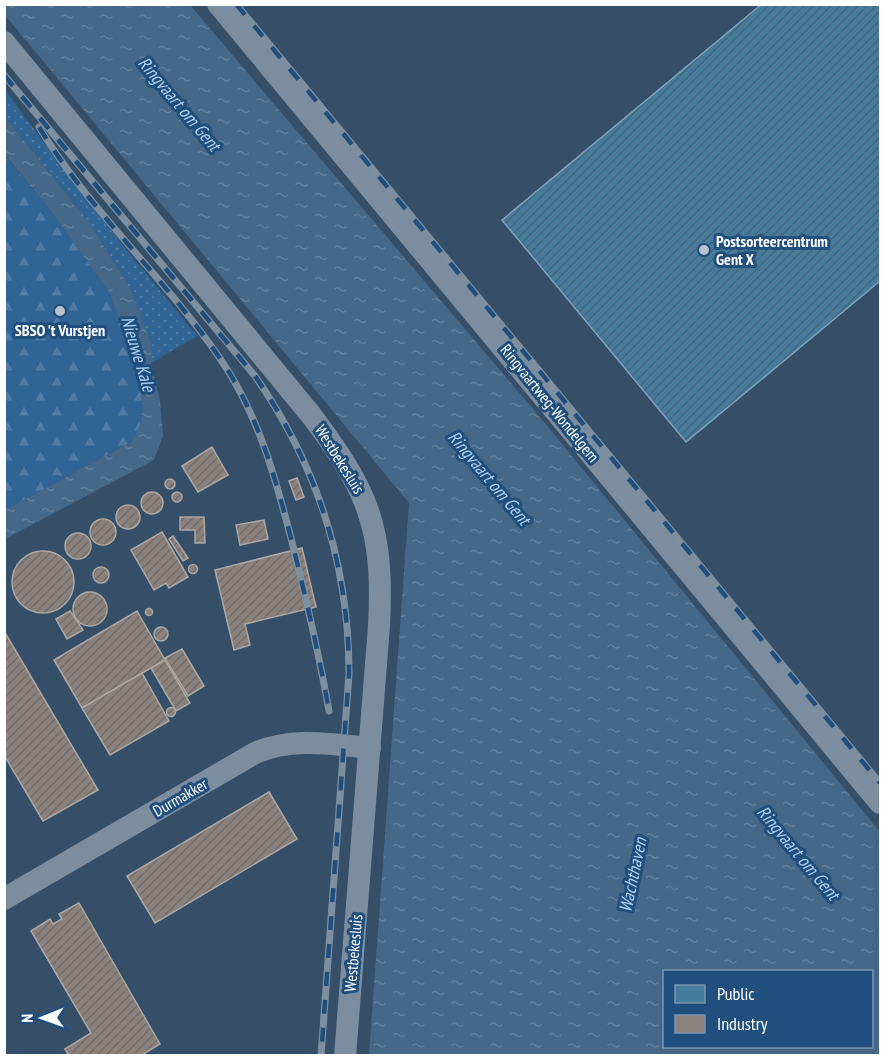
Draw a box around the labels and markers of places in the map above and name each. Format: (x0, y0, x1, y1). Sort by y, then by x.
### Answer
place label: Postsorteercentrum Gent X (716, 231, 828, 269)
marker: Postsorteercentrum Gent X (697, 243, 711, 257)
marker: SBSO 't Vurstjen (53, 304, 67, 318)
place label: SBSO 't Vurstjen (15, 320, 105, 340)

